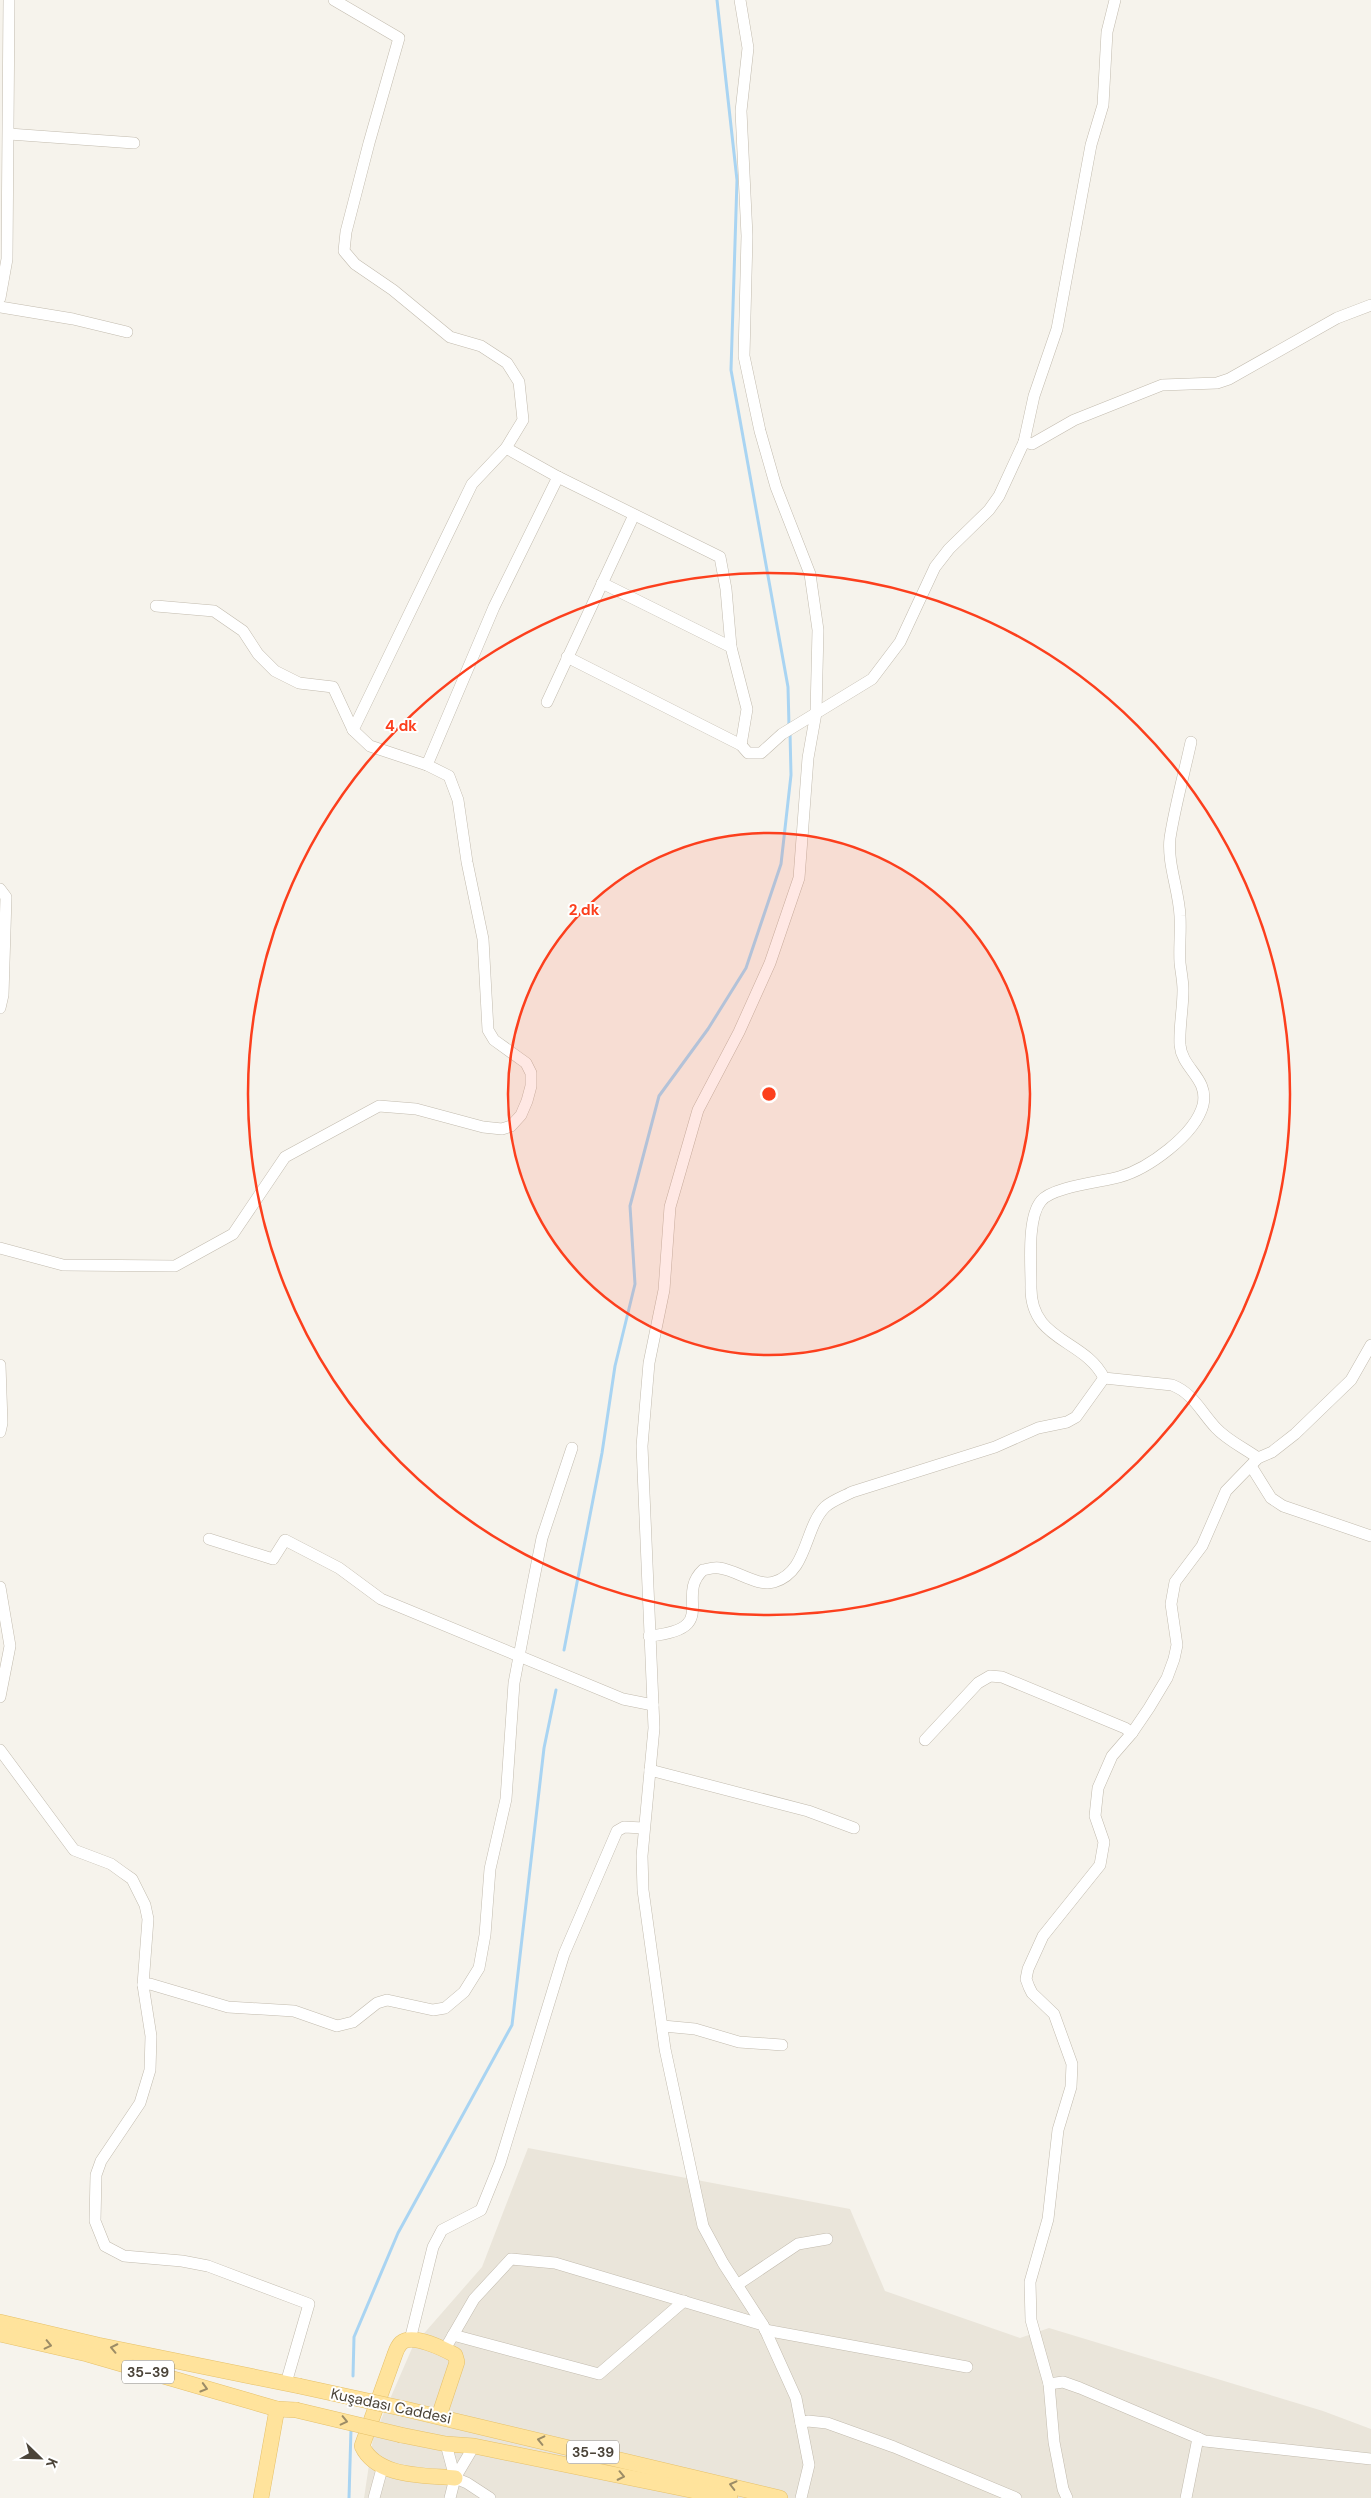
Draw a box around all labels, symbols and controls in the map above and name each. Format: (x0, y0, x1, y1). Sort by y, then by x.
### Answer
text: 4 dk (385, 716, 417, 736)
text: 2 dk (569, 900, 600, 920)
centre of rings (760, 1085, 778, 1103)
one-way arrow (43, 2339, 52, 2350)
one-way arrow (110, 2343, 119, 2354)
road number: 35-39 (122, 2360, 174, 2384)
one-way arrow (200, 2383, 208, 2393)
street label: Kuşadası Caddesi (329, 2383, 453, 2429)
one-way arrow (339, 2415, 348, 2426)
north arrow (15, 2433, 65, 2483)
one-way arrow (536, 2435, 545, 2446)
road number: 35-39 (567, 2440, 619, 2464)
text: K (42, 2455, 62, 2471)
one-way arrow (616, 2470, 625, 2480)
one-way arrow (728, 2480, 737, 2491)

